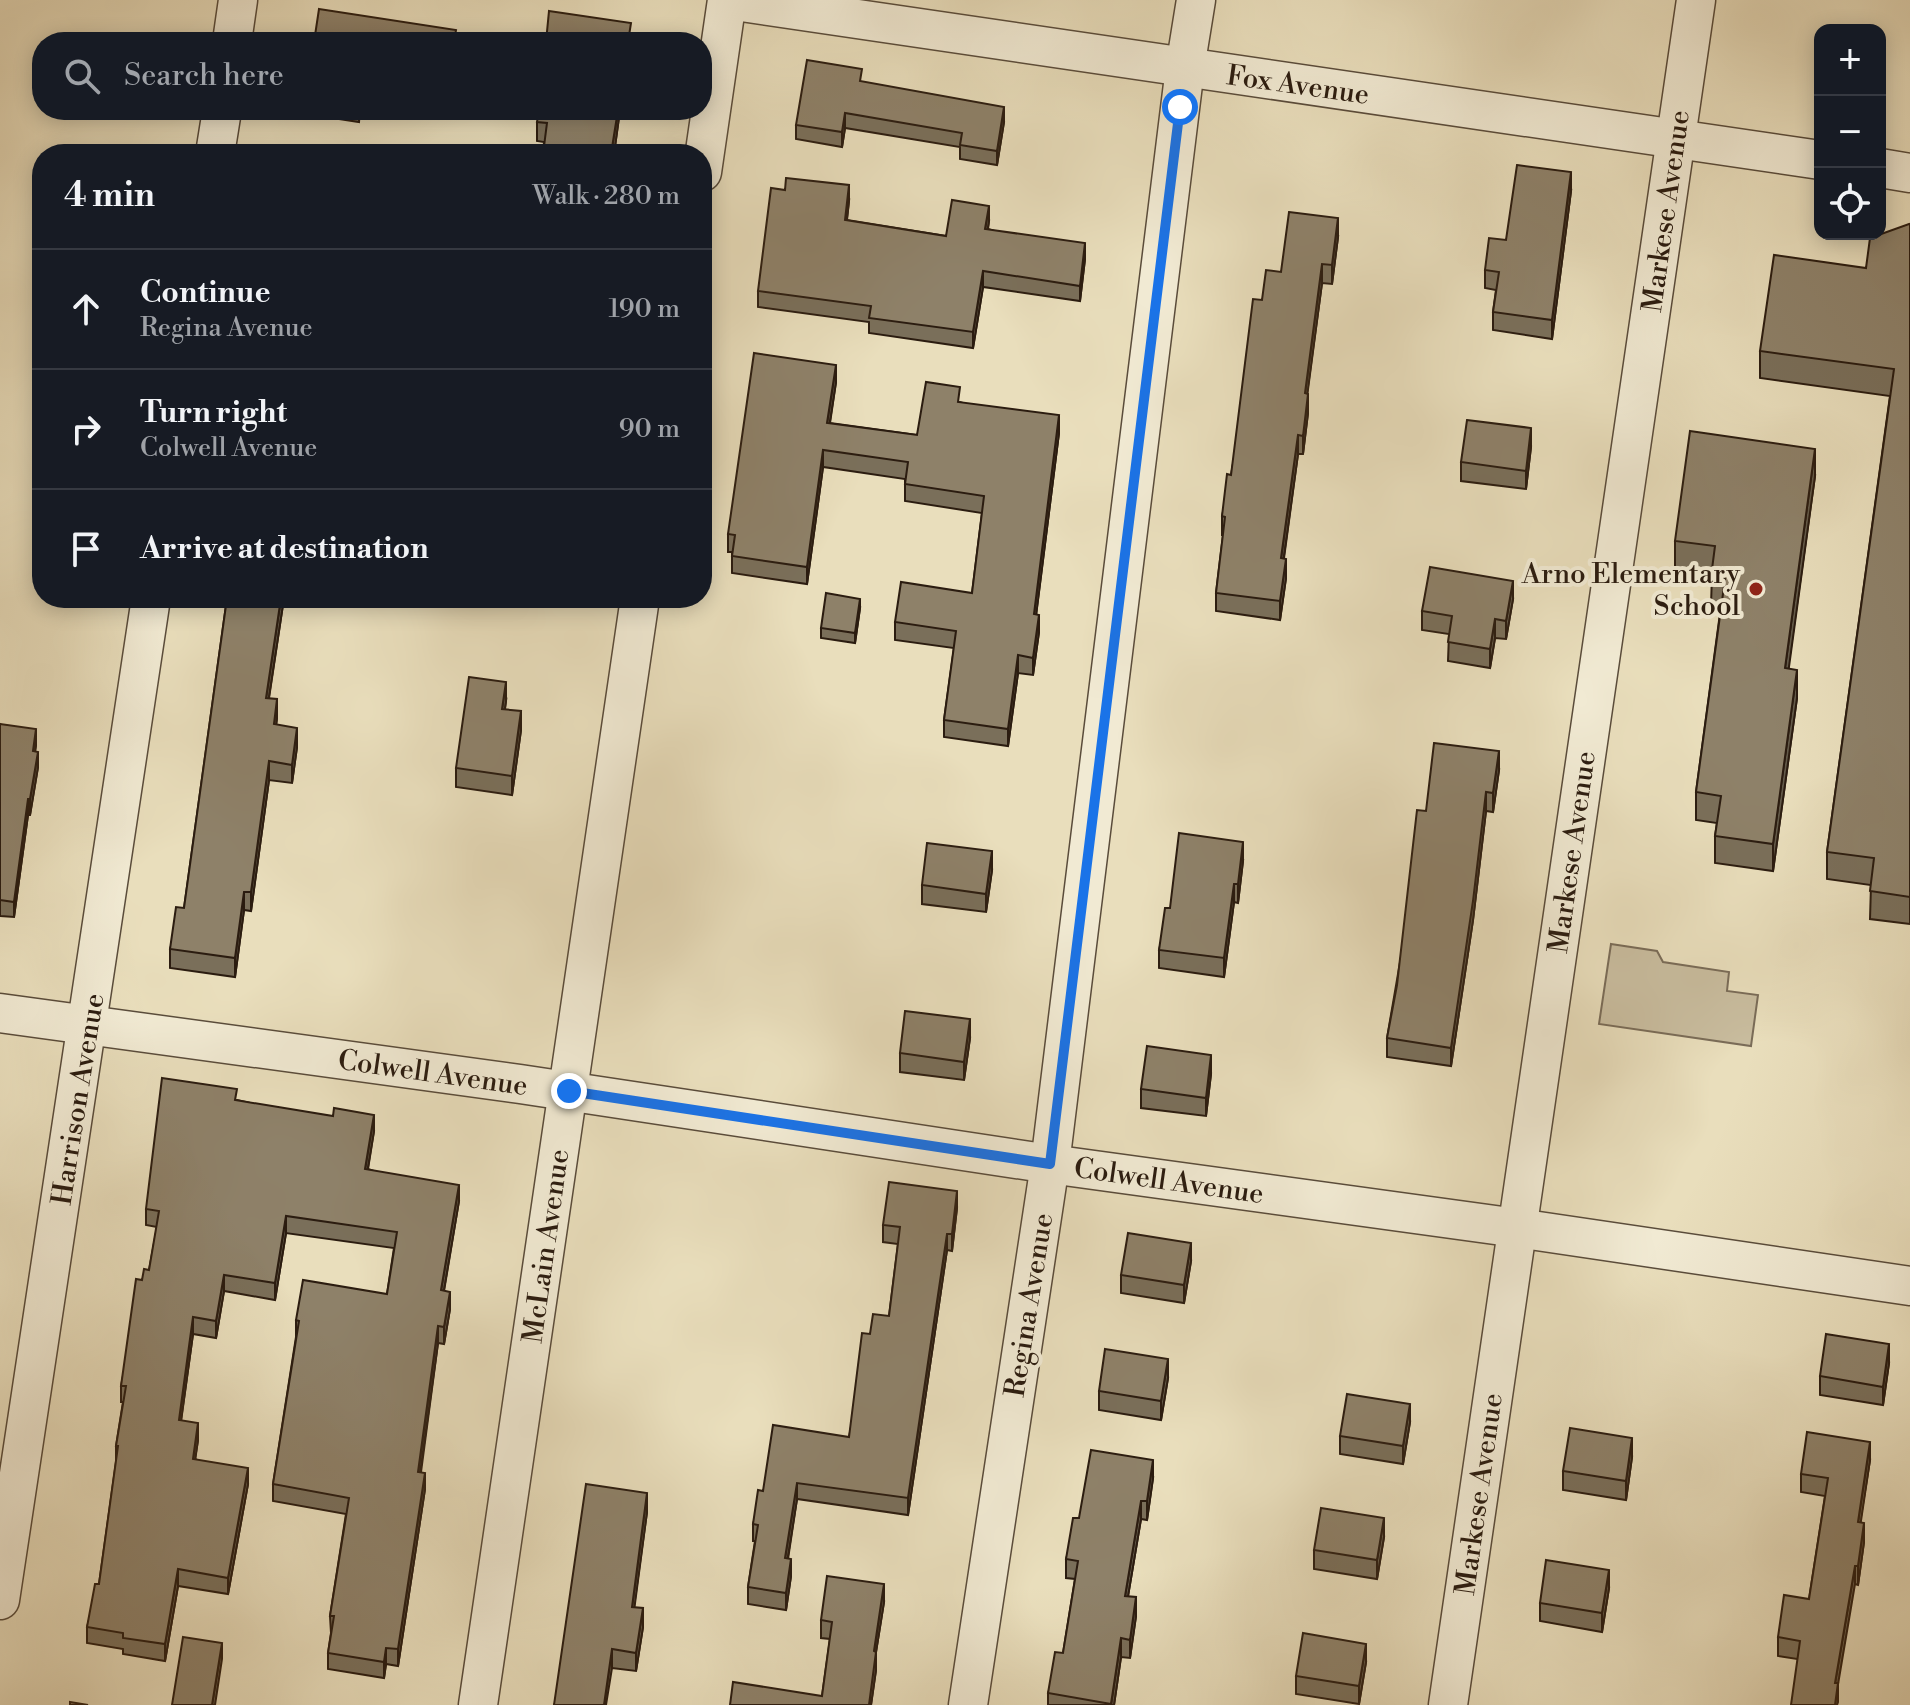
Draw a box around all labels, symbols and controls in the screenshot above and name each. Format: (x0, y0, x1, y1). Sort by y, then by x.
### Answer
map controls (1814, 24, 1886, 240)
button: + (1814, 24, 1886, 96)
search box (32, 32, 712, 120)
icon: search (60, 54, 104, 98)
text: Search here (124, 57, 284, 95)
street label: Fox Avenue (1224, 58, 1371, 113)
route start (1162, 89, 1198, 125)
button: − (1814, 96, 1886, 168)
street label: Markese Avenue (1635, 108, 1698, 314)
button: locate (1814, 168, 1886, 240)
text: 4 min (64, 175, 155, 217)
text: Walk · 280 m (533, 180, 680, 212)
text: Continue (140, 274, 271, 312)
icon: ahead (64, 287, 108, 331)
text: 190 m (609, 293, 680, 325)
text: Regina Avenue (140, 312, 313, 344)
text: Turn right (140, 394, 287, 432)
icon: right (64, 407, 108, 451)
text: 90 m (619, 413, 680, 445)
text: Colwell Avenue (140, 432, 317, 464)
icon: arrive (64, 527, 108, 571)
text: Arrive at destination (140, 530, 429, 568)
place label: Arno Elementary School (1521, 557, 1740, 624)
marker: Arno Elementary School (1747, 580, 1765, 598)
street label: Markese Avenue (1541, 749, 1604, 955)
street label: Harrison Avenue (44, 991, 112, 1208)
street label: Colwell Avenue (336, 1043, 530, 1104)
route end (551, 1073, 587, 1109)
street label: McLain Avenue (516, 1147, 577, 1345)
street label: Colwell Avenue (1072, 1151, 1266, 1212)
street label: Regina Avenue (998, 1211, 1061, 1400)
street label: Markese Avenue (1448, 1391, 1511, 1597)

